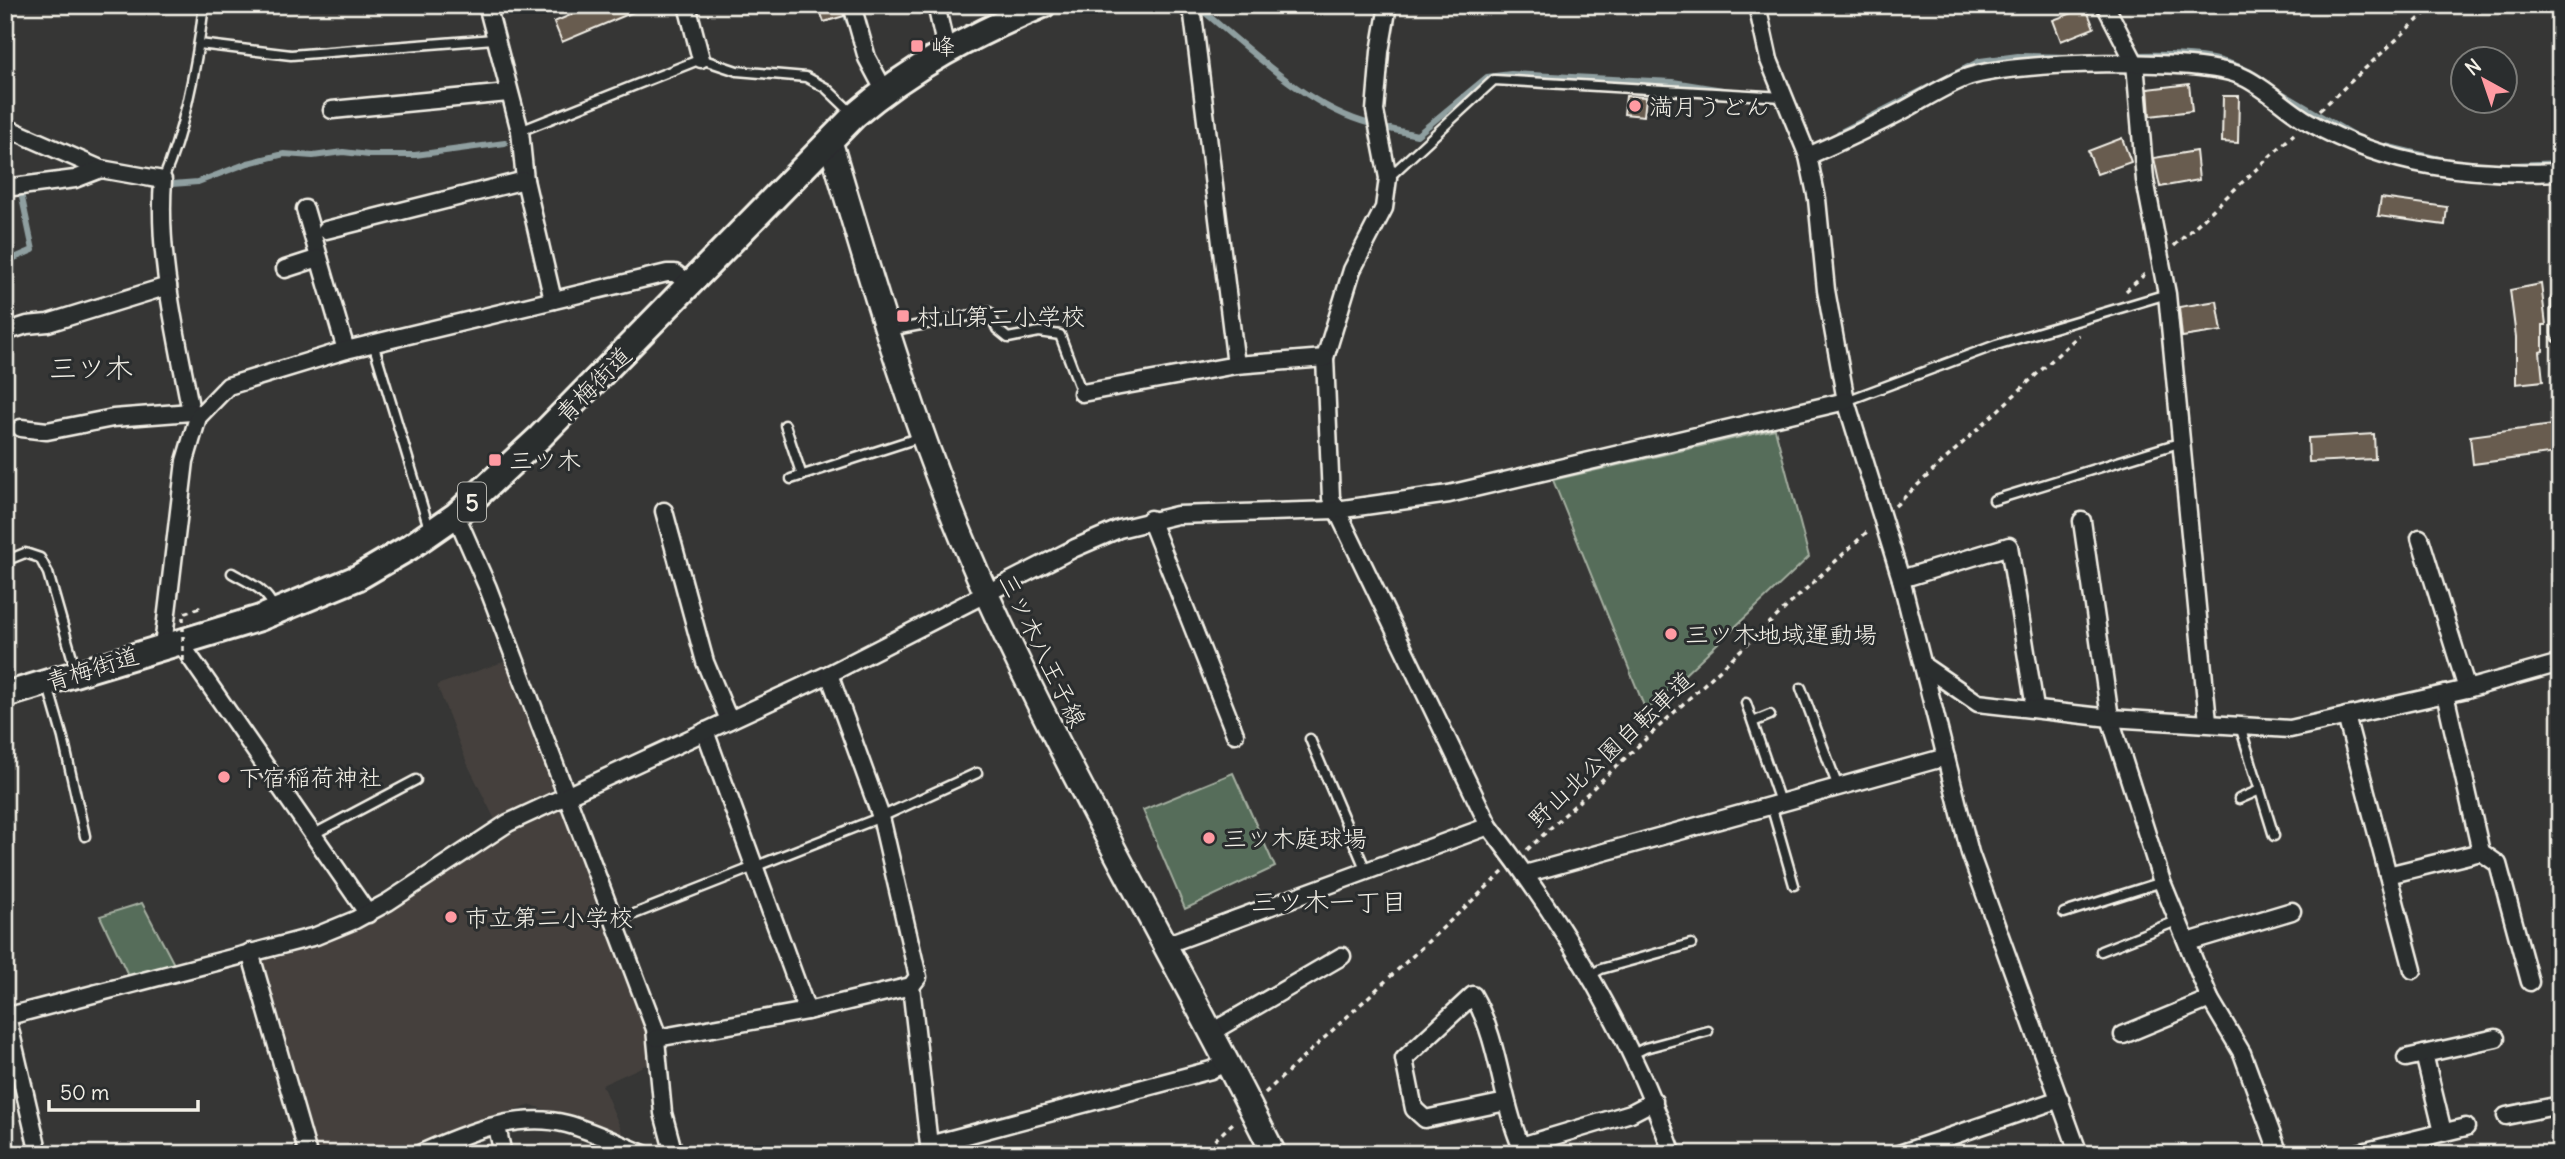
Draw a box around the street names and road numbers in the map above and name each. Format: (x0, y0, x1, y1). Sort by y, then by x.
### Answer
street label: 青梅街道 (548, 339, 638, 429)
road number: 5 (458, 482, 486, 522)
street label: 三ツ木八王子線 (993, 568, 1093, 732)
street label: 青梅街道 (42, 640, 142, 696)
street label: 野山北公園自転車道 (1521, 664, 1699, 834)

